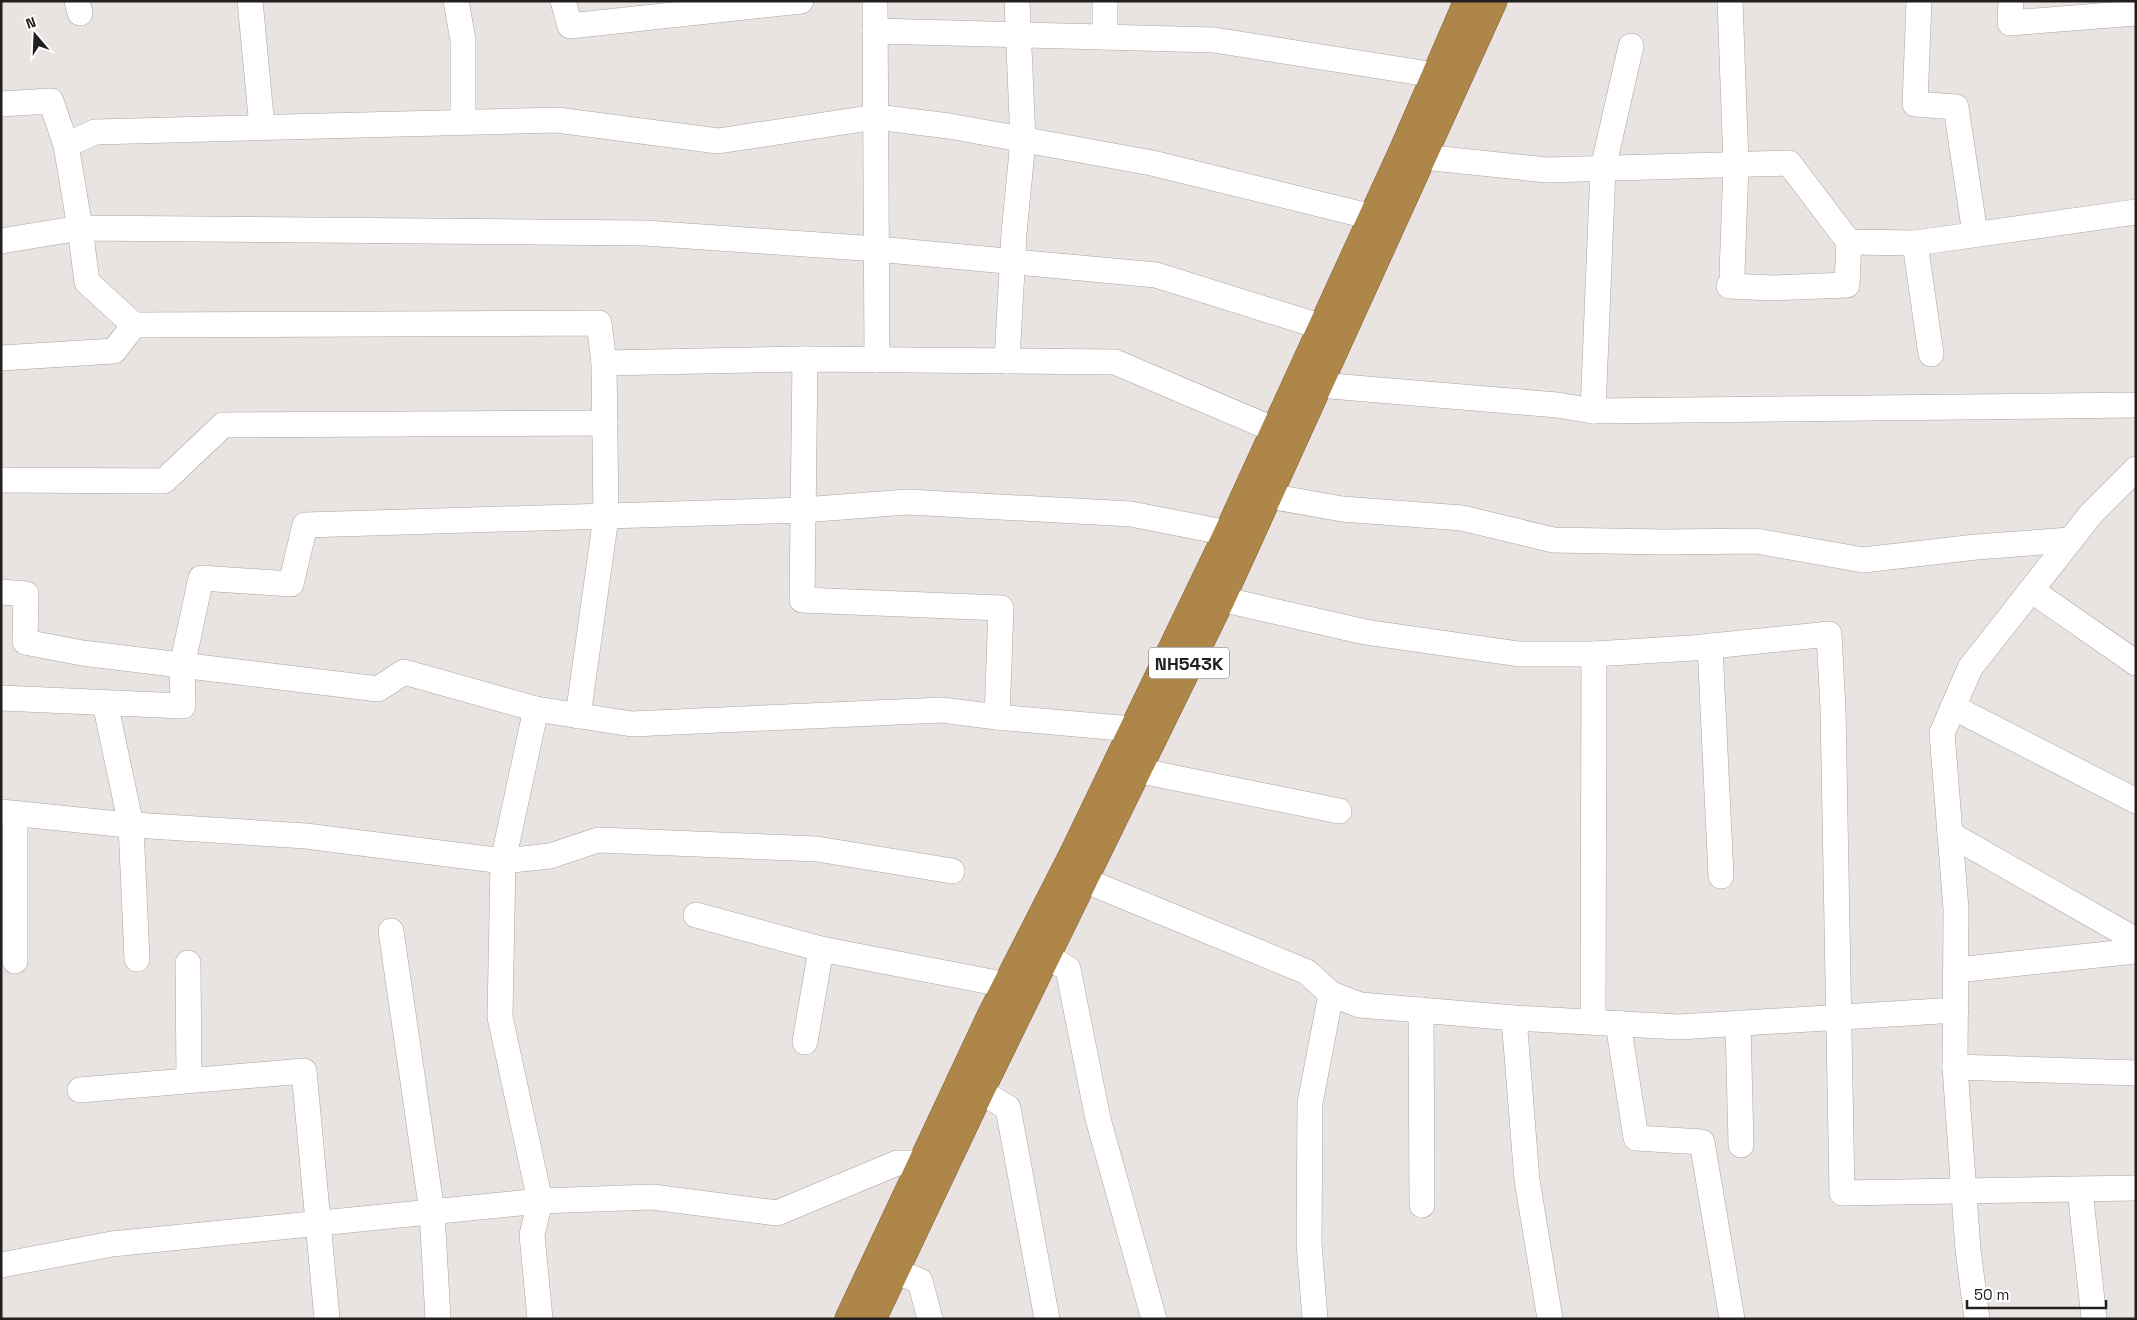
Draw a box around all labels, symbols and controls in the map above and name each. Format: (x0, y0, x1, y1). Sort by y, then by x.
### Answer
north arrow (10, 10, 60, 60)
text: N (23, 13, 38, 33)
road number: NH543K (1149, 648, 1229, 678)
scale bar (1967, 1278, 2106, 1310)
text: 50 m (1974, 1285, 2009, 1304)

